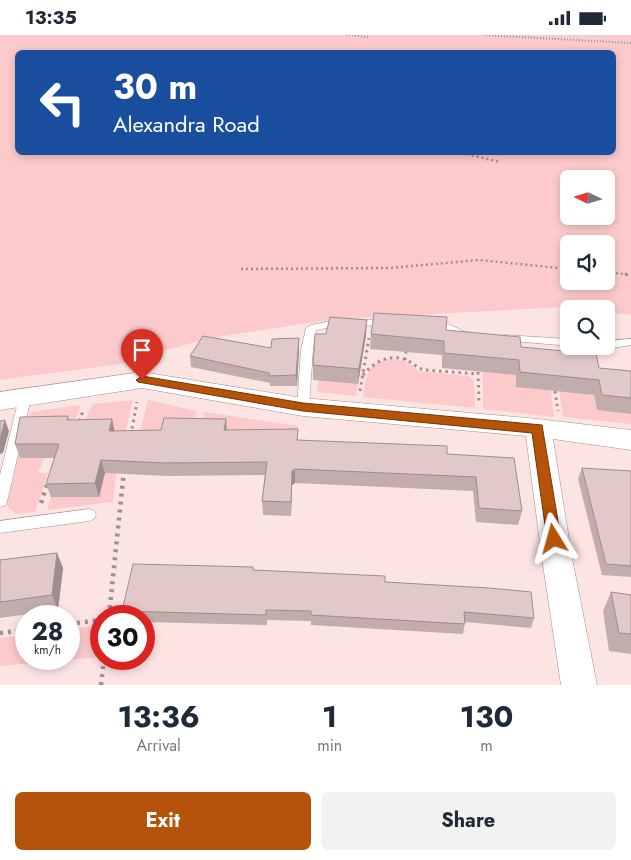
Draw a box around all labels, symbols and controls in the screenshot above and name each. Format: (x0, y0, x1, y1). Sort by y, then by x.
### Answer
text: 13:35 (25, 4, 77, 31)
text: 30 m (113, 62, 197, 112)
icon: left (30, 70, 95, 135)
text: Alexandra Road (113, 108, 260, 140)
north arrow (560, 170, 615, 225)
map controls (560, 170, 615, 355)
button: sound (560, 235, 615, 290)
button: search (560, 300, 615, 355)
pin (121, 329, 163, 380)
icon: arrive (128, 336, 156, 364)
position arrow (527, 512, 579, 564)
speed limit sign: 30 (90, 605, 155, 670)
text: 28 (31, 613, 64, 649)
text: km/h (34, 641, 61, 659)
text: 13:36 (117, 695, 200, 738)
text: 1 (322, 695, 337, 738)
text: 130 (460, 695, 513, 738)
text: Arrival (137, 734, 181, 757)
text: min (317, 734, 342, 757)
text: m (480, 734, 493, 757)
button: Exit (15, 792, 311, 850)
button: Share (321, 792, 616, 850)

